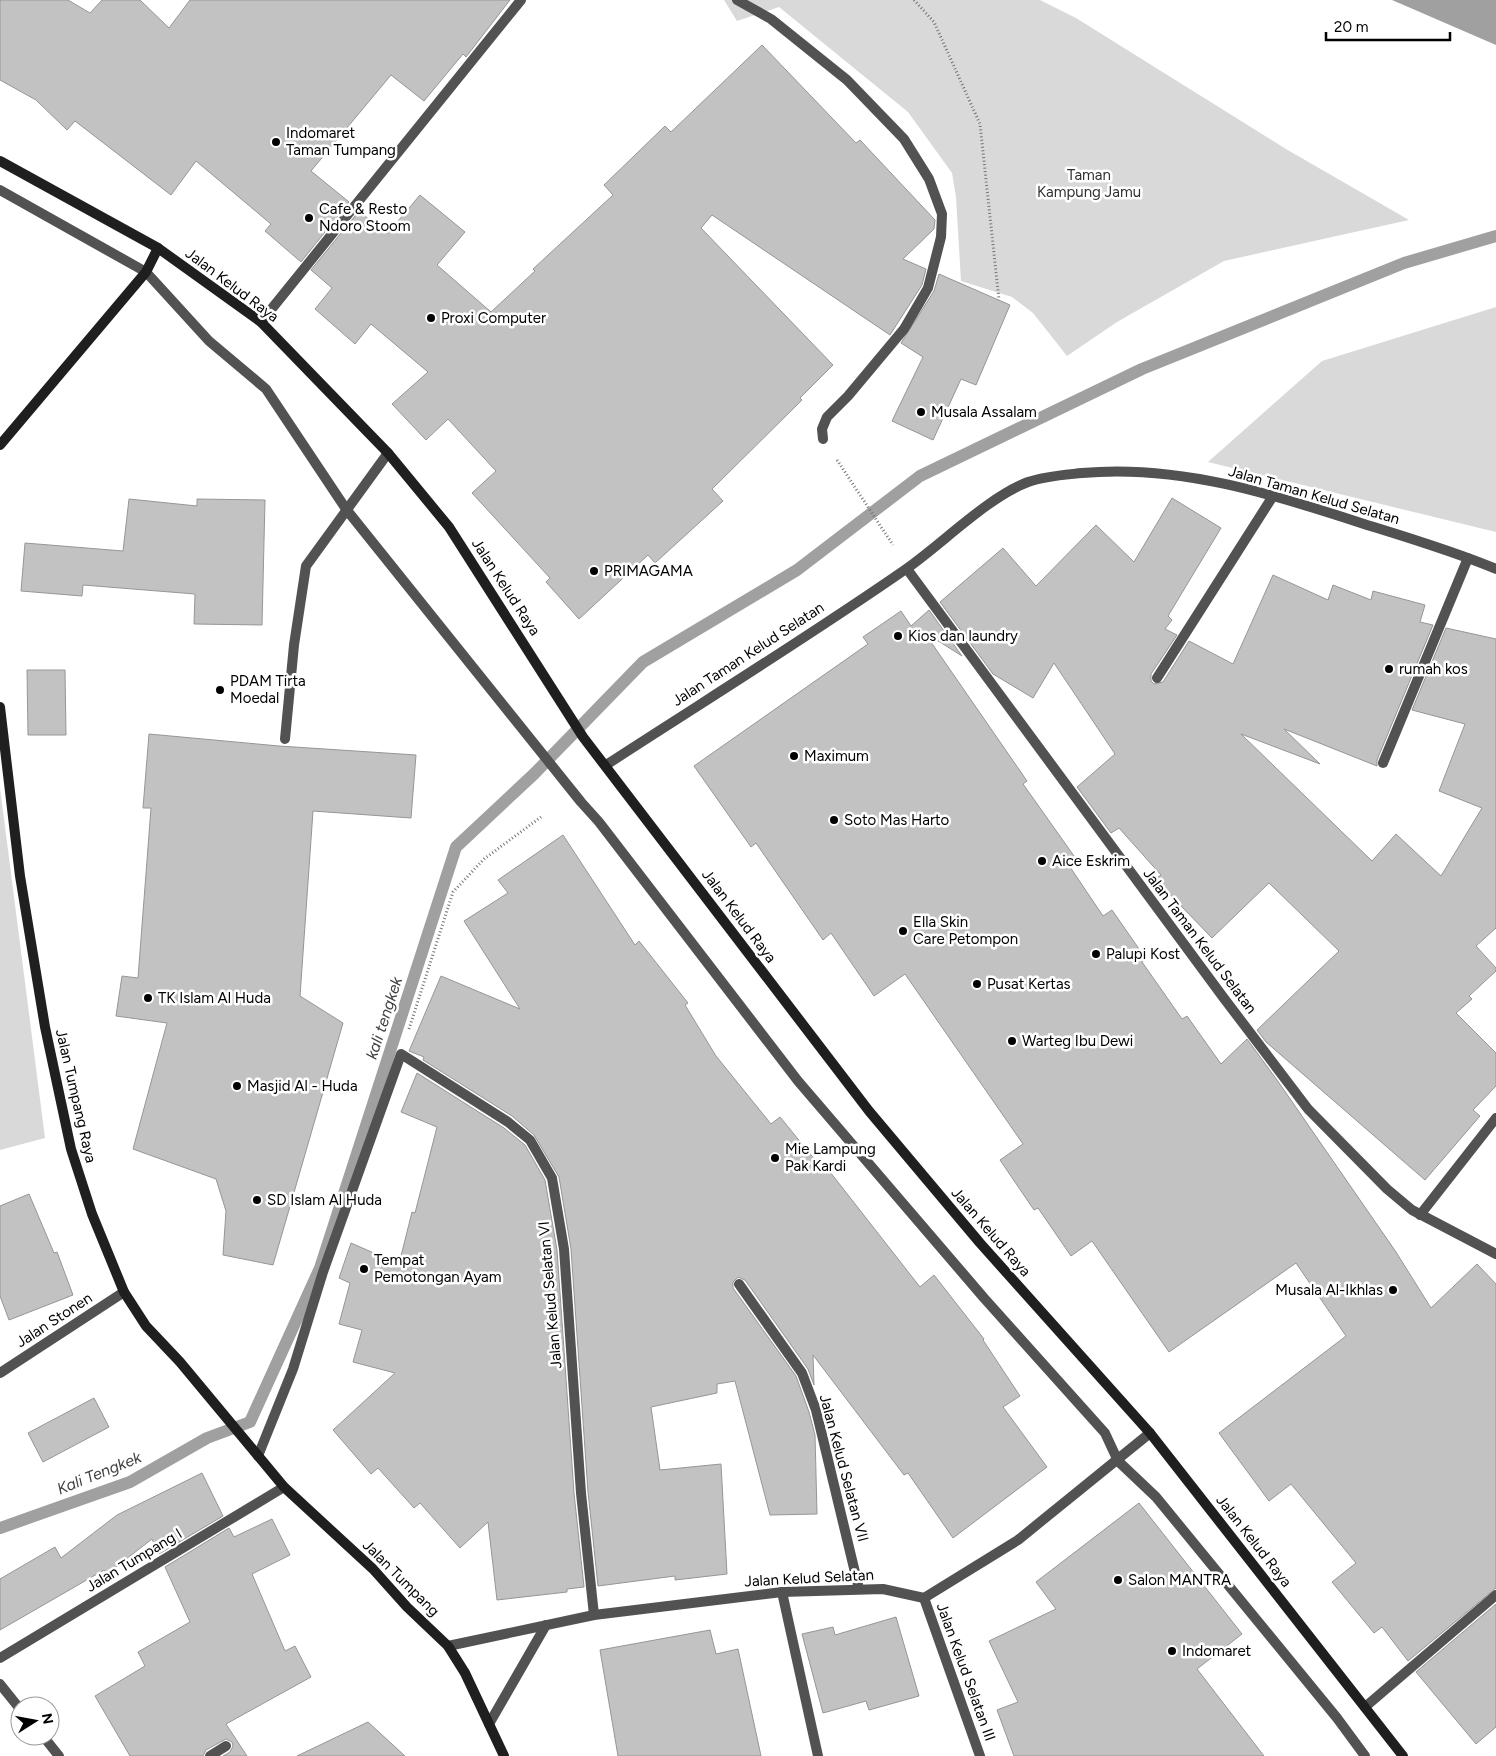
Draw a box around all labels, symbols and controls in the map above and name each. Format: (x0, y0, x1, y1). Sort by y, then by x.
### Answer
scale bar (1326, 10, 1450, 42)
text: 20 m (1334, 18, 1368, 36)
place label: Indomaret Taman Tumpang (286, 124, 396, 159)
marker: Indomaret Taman Tumpang (270, 136, 282, 148)
park label: Taman Kampung Jamu (1037, 166, 1141, 201)
place label: Cafe & Resto Ndoro Stoom (319, 200, 411, 235)
marker: Cafe & Resto Ndoro Stoom (303, 212, 315, 224)
street label: Jalan Kelud Raya (182, 244, 282, 326)
place label: Proxi Computer (441, 309, 546, 327)
marker: Proxi Computer (425, 312, 437, 324)
place label: Musala Assalam (931, 403, 1037, 421)
marker: Musala Assalam (915, 406, 927, 418)
street label: Jalan Taman Kelud Selatan (1226, 462, 1402, 528)
street label: Jalan Kelud Raya (468, 535, 544, 639)
place label: PRIMAGAMA (604, 562, 693, 580)
marker: PRIMAGAMA (588, 565, 600, 577)
street label: Jalan Taman Kelud Selatan (669, 598, 827, 710)
place label: Kios dan laundry (908, 627, 1018, 645)
marker: Kios dan laundry (892, 630, 904, 642)
place label: rumah kos (1399, 660, 1468, 678)
marker: rumah kos (1383, 663, 1395, 675)
place label: PDAM Tirta Moedal (230, 672, 306, 707)
marker: PDAM Tirta Moedal (214, 684, 226, 696)
place label: Maximum (804, 747, 869, 765)
marker: Maximum (788, 750, 800, 762)
place label: Soto Mas Harto (844, 811, 950, 829)
marker: Soto Mas Harto (828, 814, 840, 826)
place label: Aice Eskrim (1052, 852, 1130, 870)
marker: Aice Eskrim (1036, 855, 1048, 867)
street label: Jalan Taman Kelud Selatan (1139, 865, 1261, 1017)
street label: Jalan Kelud Raya (698, 866, 780, 966)
place label: Ella Skin Care Petompon (913, 913, 1018, 948)
marker: Ella Skin Care Petompon (897, 925, 909, 937)
place label: Palupi Kost (1106, 945, 1181, 963)
marker: Palupi Kost (1090, 948, 1102, 960)
water label: kali tengkek (362, 973, 407, 1062)
place label: Pusat Kertas (987, 975, 1071, 993)
marker: Pusat Kertas (971, 978, 983, 990)
place label: TK Islam Al Huda (158, 989, 271, 1007)
marker: TK Islam Al Huda (142, 992, 154, 1004)
street label: Jalan Tumpang Raya (52, 1027, 100, 1165)
place label: Warteg Ibu Dewi (1022, 1032, 1133, 1050)
marker: Warteg Ibu Dewi (1006, 1035, 1018, 1047)
place label: Masjid Al - Huda (247, 1077, 358, 1095)
marker: Masjid Al - Huda (231, 1080, 243, 1092)
place label: Mie Lampung Pak Kardi (785, 1140, 876, 1175)
marker: Mie Lampung Pak Kardi (769, 1152, 781, 1164)
street label: Jalan Kelud Raya (947, 1184, 1035, 1280)
place label: SD Islam Al Huda (267, 1191, 382, 1209)
marker: SD Islam Al Huda (251, 1194, 263, 1206)
street label: Jalan Kelud Selatan VI (535, 1221, 565, 1369)
place label: Tempat Pemotongan Ayam (374, 1251, 502, 1286)
marker: Tempat Pemotongan Ayam (358, 1263, 370, 1275)
place label: Musala Al-Ikhlas (1275, 1281, 1383, 1299)
marker: Musala Al-Ikhlas (1387, 1284, 1399, 1296)
street label: Jalan Stonen (13, 1289, 95, 1351)
street label: Jalan Kelud Selatan VII (816, 1392, 872, 1544)
water label: Kali Tengkek (54, 1447, 145, 1499)
street label: Jalan Kelud Raya (1212, 1491, 1296, 1591)
street label: Jalan Tumpang I (83, 1524, 185, 1596)
street label: Jalan Tumpang (359, 1536, 443, 1620)
street label: Jalan Kelud Selatan (744, 1566, 874, 1590)
place label: Salon MANTRA (1128, 1571, 1231, 1589)
marker: Salon MANTRA (1112, 1574, 1124, 1586)
street label: Jalan Kelud Selatan III (933, 1600, 999, 1744)
place label: Indomaret (1182, 1642, 1252, 1660)
marker: Indomaret (1166, 1645, 1178, 1657)
north arrow (10, 1696, 60, 1746)
text: N (38, 1712, 57, 1726)

